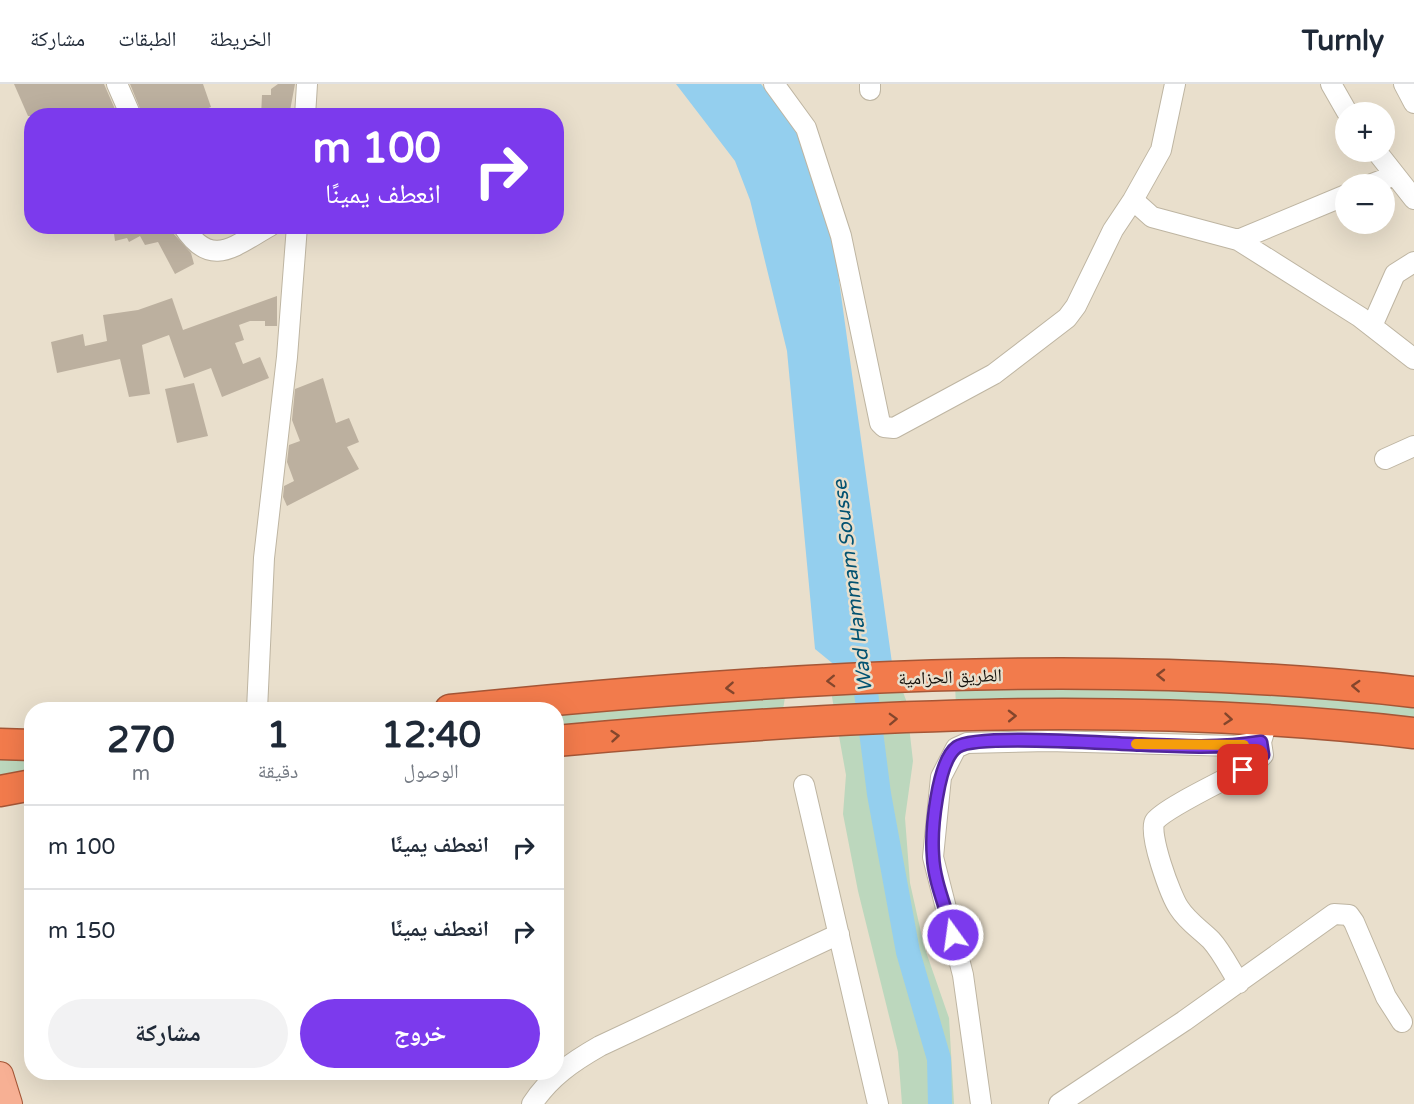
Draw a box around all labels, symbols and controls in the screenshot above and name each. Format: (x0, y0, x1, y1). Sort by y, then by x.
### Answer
text: Turnly (1302, 24, 1384, 58)
text: مشاركة (30, 27, 85, 52)
text: الطبقات (118, 27, 177, 52)
text: الخريطة (210, 27, 271, 52)
map controls (1335, 102, 1395, 234)
button: + (1335, 102, 1395, 162)
text: 100 m (312, 123, 441, 174)
icon: right (462, 132, 540, 210)
button: − (1335, 174, 1395, 234)
text: انعطف يمينًا (325, 178, 441, 211)
water label: Wad Hammam Sousse (828, 477, 878, 693)
street label: الطريق الحزامية (898, 664, 1002, 690)
one-way arrow (1157, 669, 1166, 682)
one-way arrow (826, 675, 835, 688)
one-way arrow (1351, 680, 1360, 693)
one-way arrow (725, 681, 734, 694)
one-way arrow (1007, 709, 1016, 722)
one-way arrow (1223, 712, 1232, 725)
one-way arrow (888, 713, 897, 725)
text: 1 (267, 714, 289, 757)
text: 12:40 (381, 714, 481, 757)
text: 270 (107, 719, 175, 762)
one-way arrow (610, 730, 619, 743)
pin (1217, 744, 1268, 795)
icon: arrive (1226, 753, 1259, 786)
text: دقيقة (258, 760, 298, 784)
text: الوصول (404, 760, 459, 784)
text: m (132, 762, 150, 786)
icon: right (507, 831, 540, 864)
text: انعطف يمينًا (390, 832, 489, 858)
text: 100 m (48, 834, 115, 860)
position arrow (921, 903, 985, 967)
icon: right (507, 915, 540, 948)
text: انعطف يمينًا (390, 916, 489, 942)
text: 150 m (48, 918, 115, 944)
button: مشاركة (48, 999, 288, 1068)
button: خروج (300, 999, 540, 1068)

